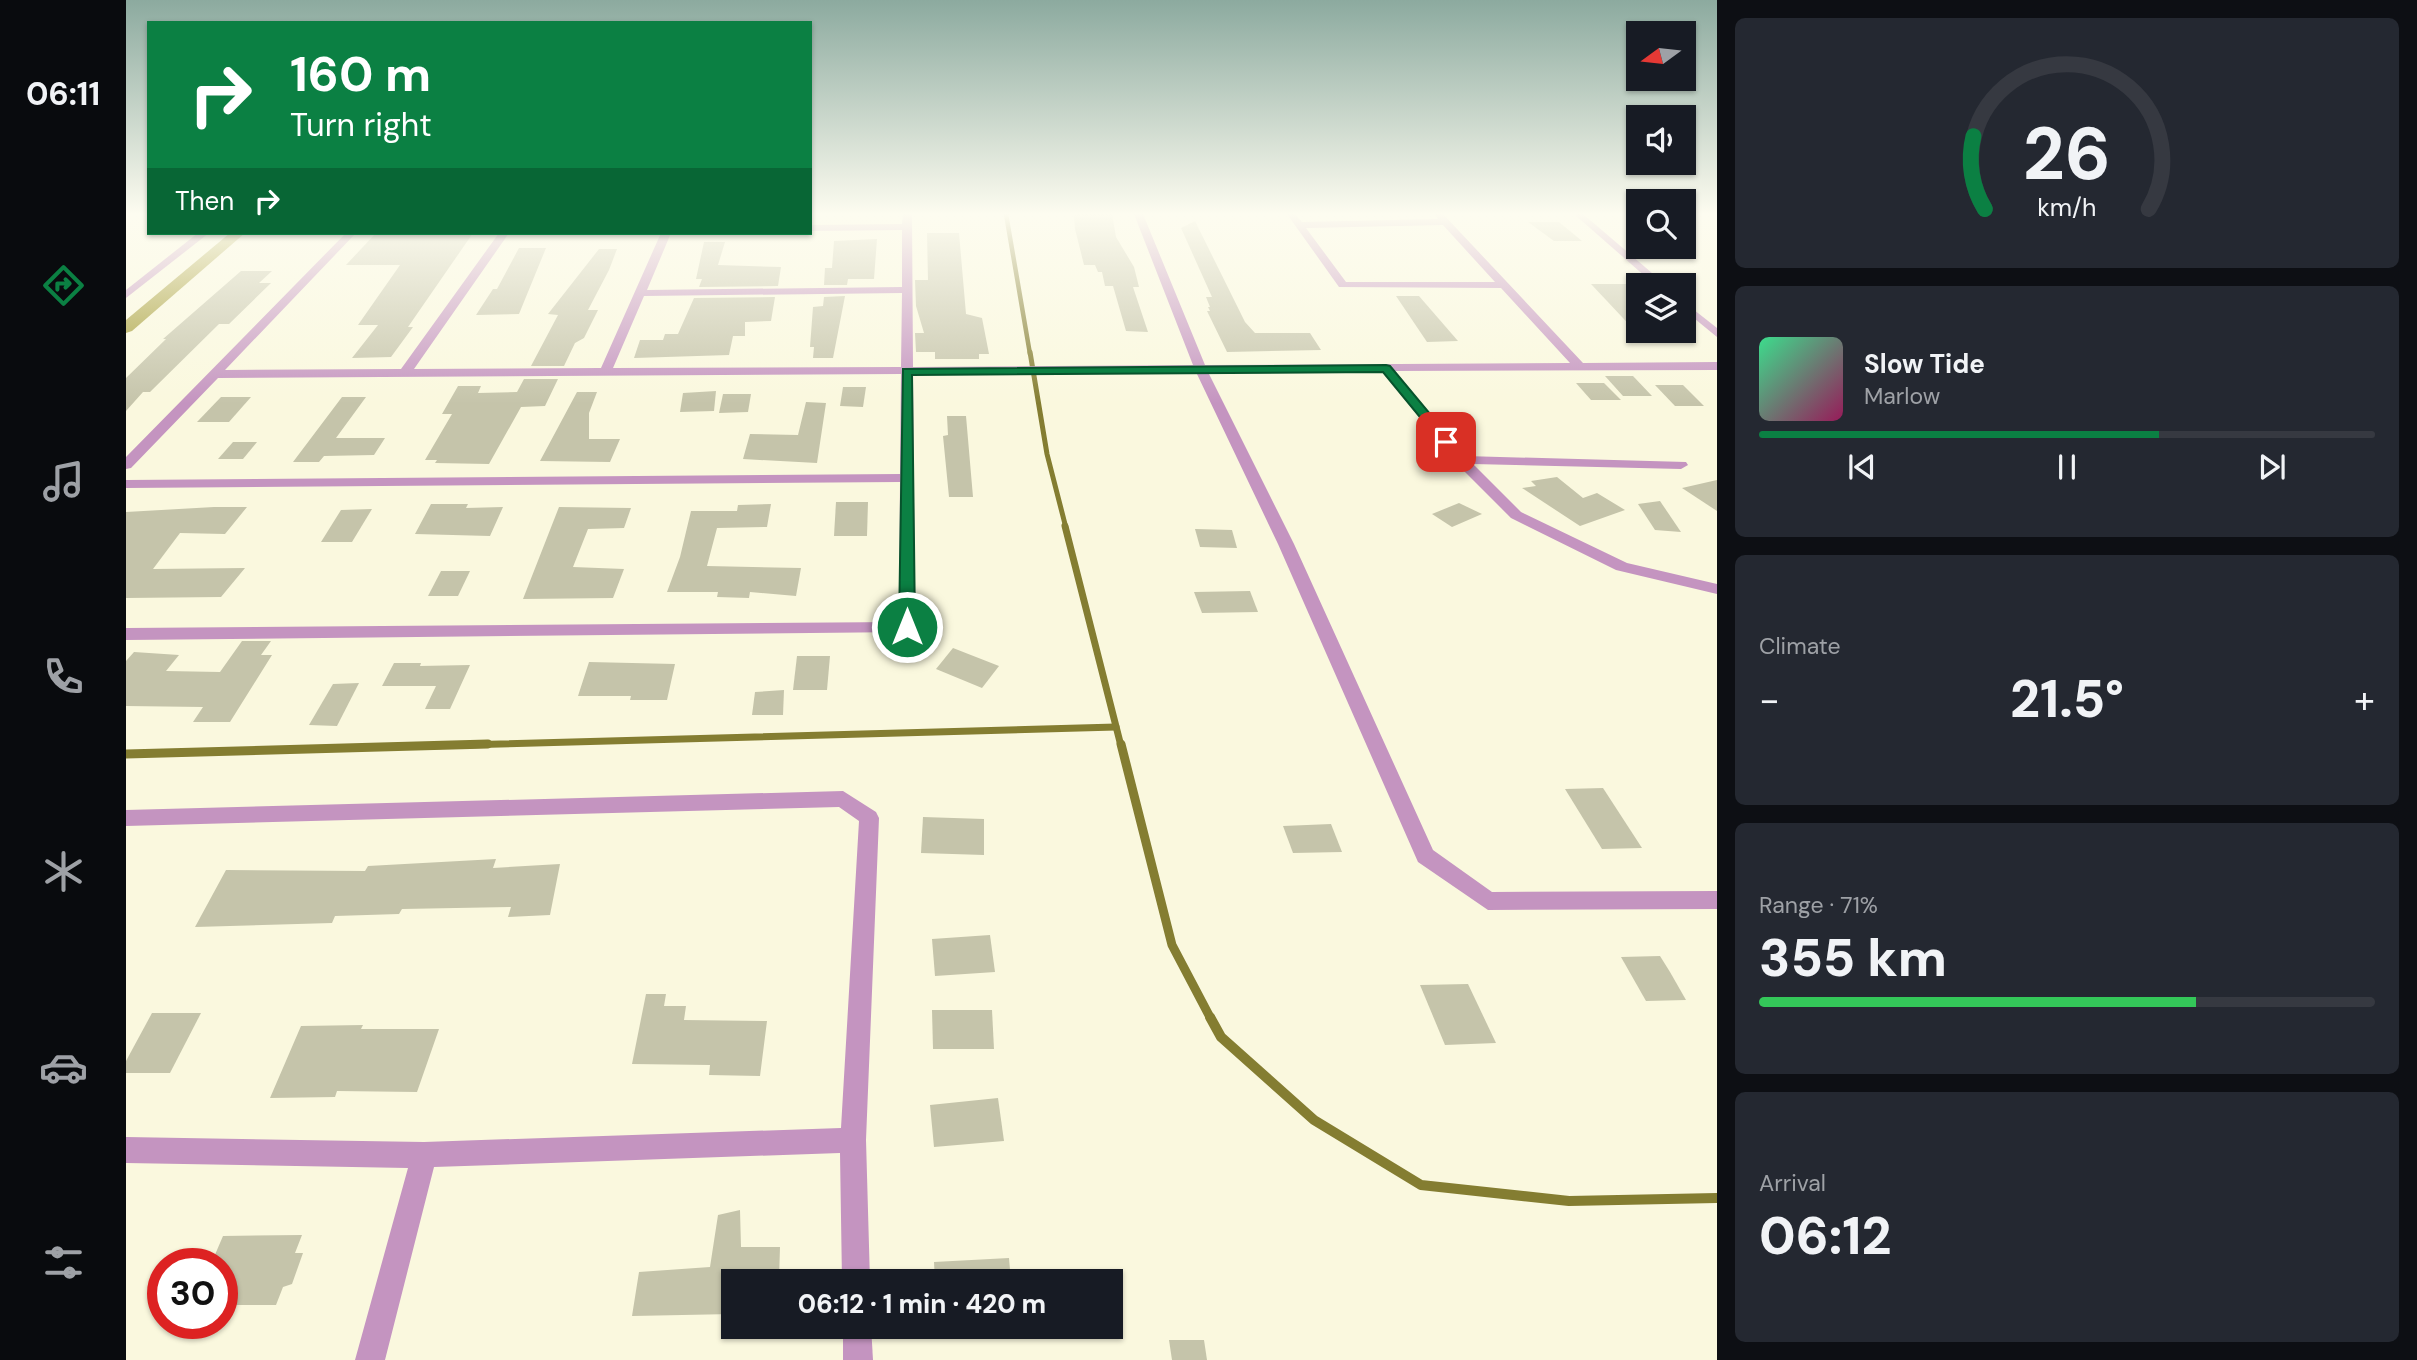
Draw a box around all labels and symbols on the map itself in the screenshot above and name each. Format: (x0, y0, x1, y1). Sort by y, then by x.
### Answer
north arrow (1626, 21, 1696, 91)
pin (1416, 412, 1476, 472)
position arrow (870, 590, 944, 664)
speed limit sign: 30 (147, 1248, 238, 1339)

